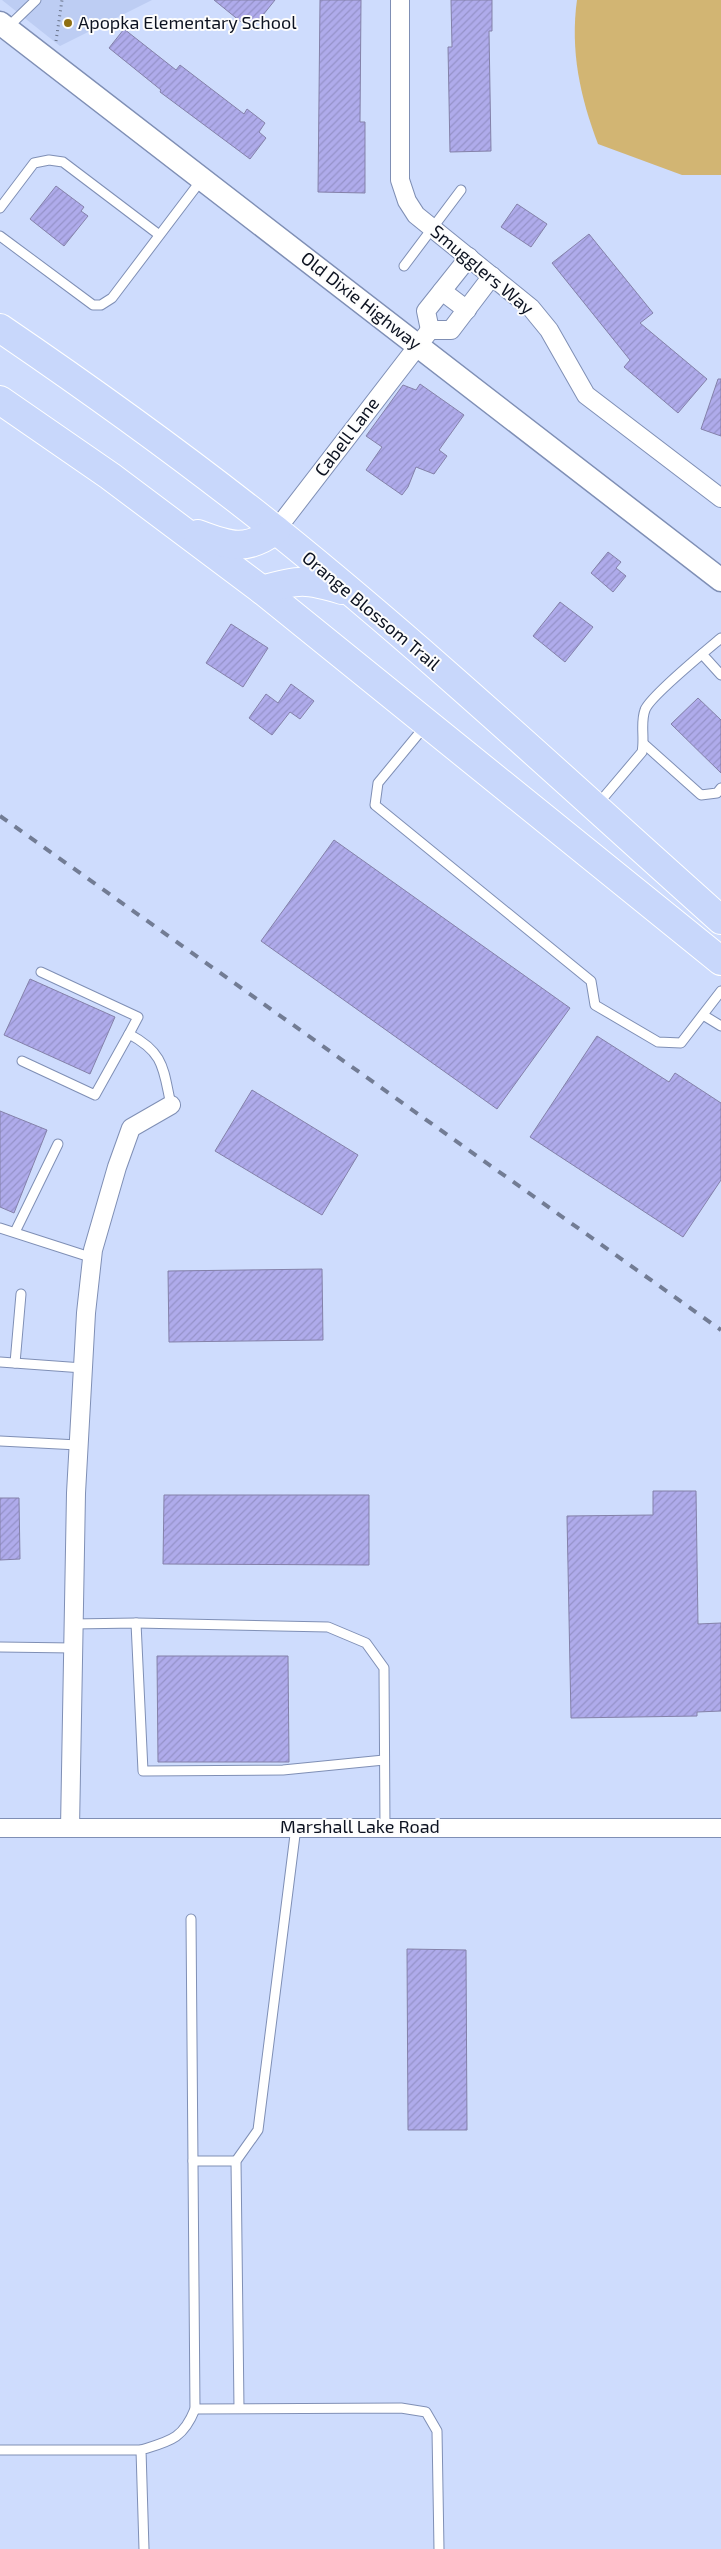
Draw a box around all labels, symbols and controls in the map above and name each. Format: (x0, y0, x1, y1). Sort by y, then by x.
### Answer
place label: Apopka Elementary School (78, 11, 297, 33)
marker: Apopka Elementary School (62, 17, 74, 29)
street label: Smugglers Way (427, 220, 539, 319)
street label: Old Dixie Highway (297, 246, 427, 354)
street label: Cabell Lane (309, 392, 383, 480)
street label: Orange Blossom Trail (298, 546, 446, 675)
street label: Marshall Lake Road (280, 1815, 440, 1837)

